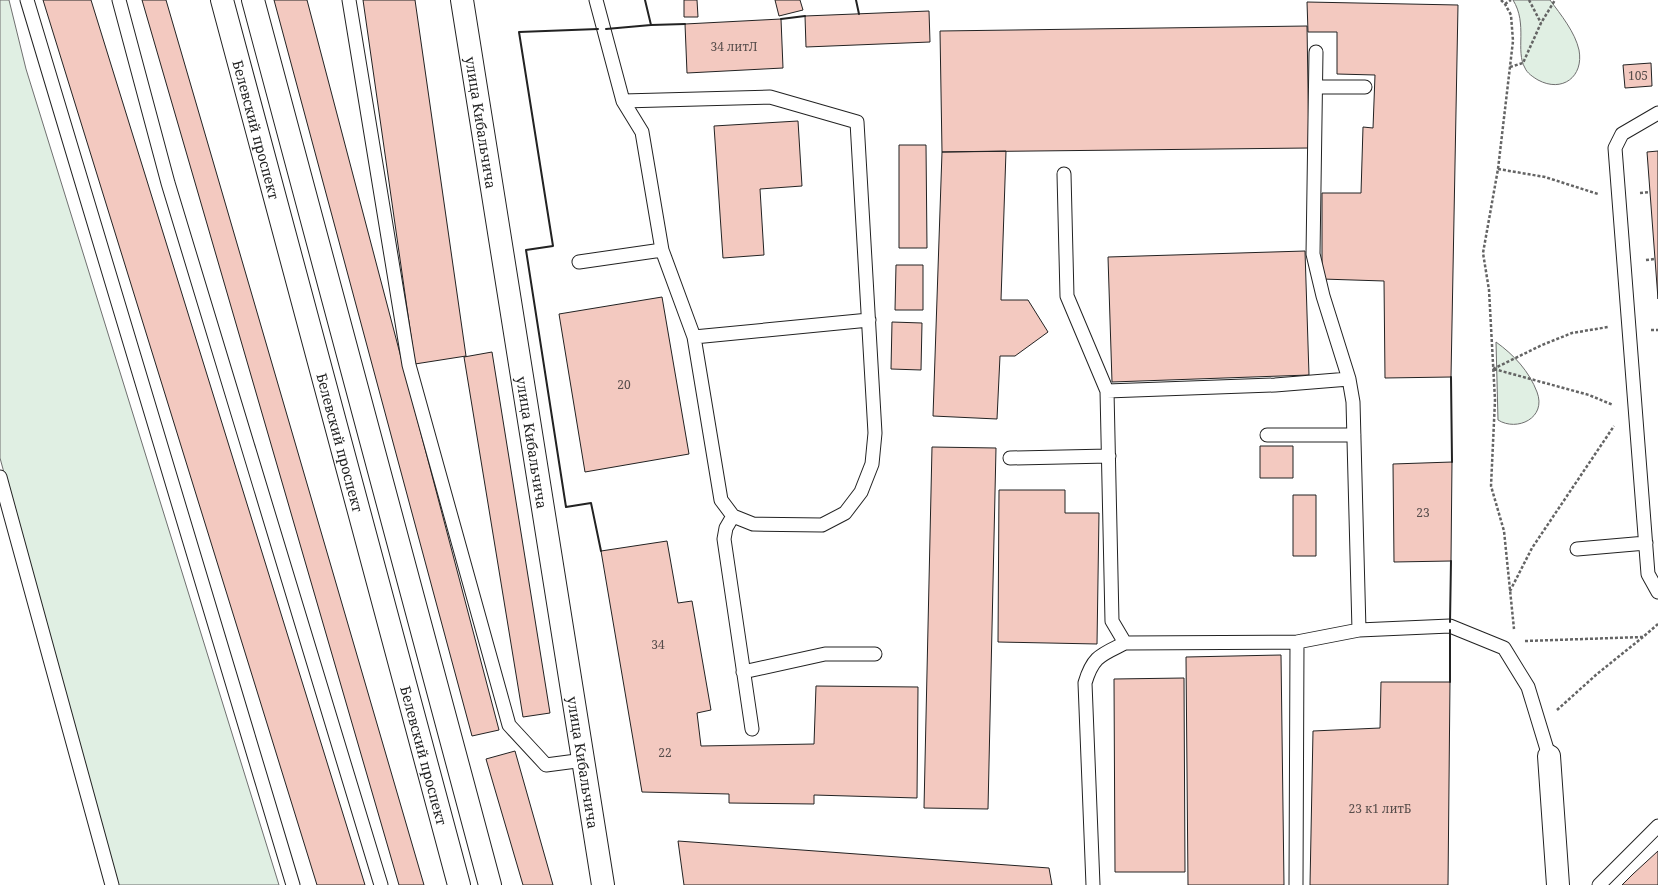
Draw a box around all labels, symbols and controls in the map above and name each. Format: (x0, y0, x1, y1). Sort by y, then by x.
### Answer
house number: 34 литЛ (710, 38, 758, 55)
street label: улица Кибальчича (462, 55, 501, 190)
street label: Белевский проспект (229, 58, 285, 202)
house number: 105 (1628, 67, 1648, 84)
street label: Белевский проспект (313, 371, 368, 515)
street label: улица Кибальчича (513, 375, 552, 510)
house number: 20 (617, 376, 631, 393)
house number: 23 (1416, 504, 1430, 521)
house number: 34 (651, 636, 665, 653)
street label: Белевский проспект (397, 684, 452, 828)
street label: улица Кибальчича (564, 695, 603, 830)
house number: 22 (658, 744, 672, 761)
house number: 23 к1 литБ (1349, 800, 1411, 817)

